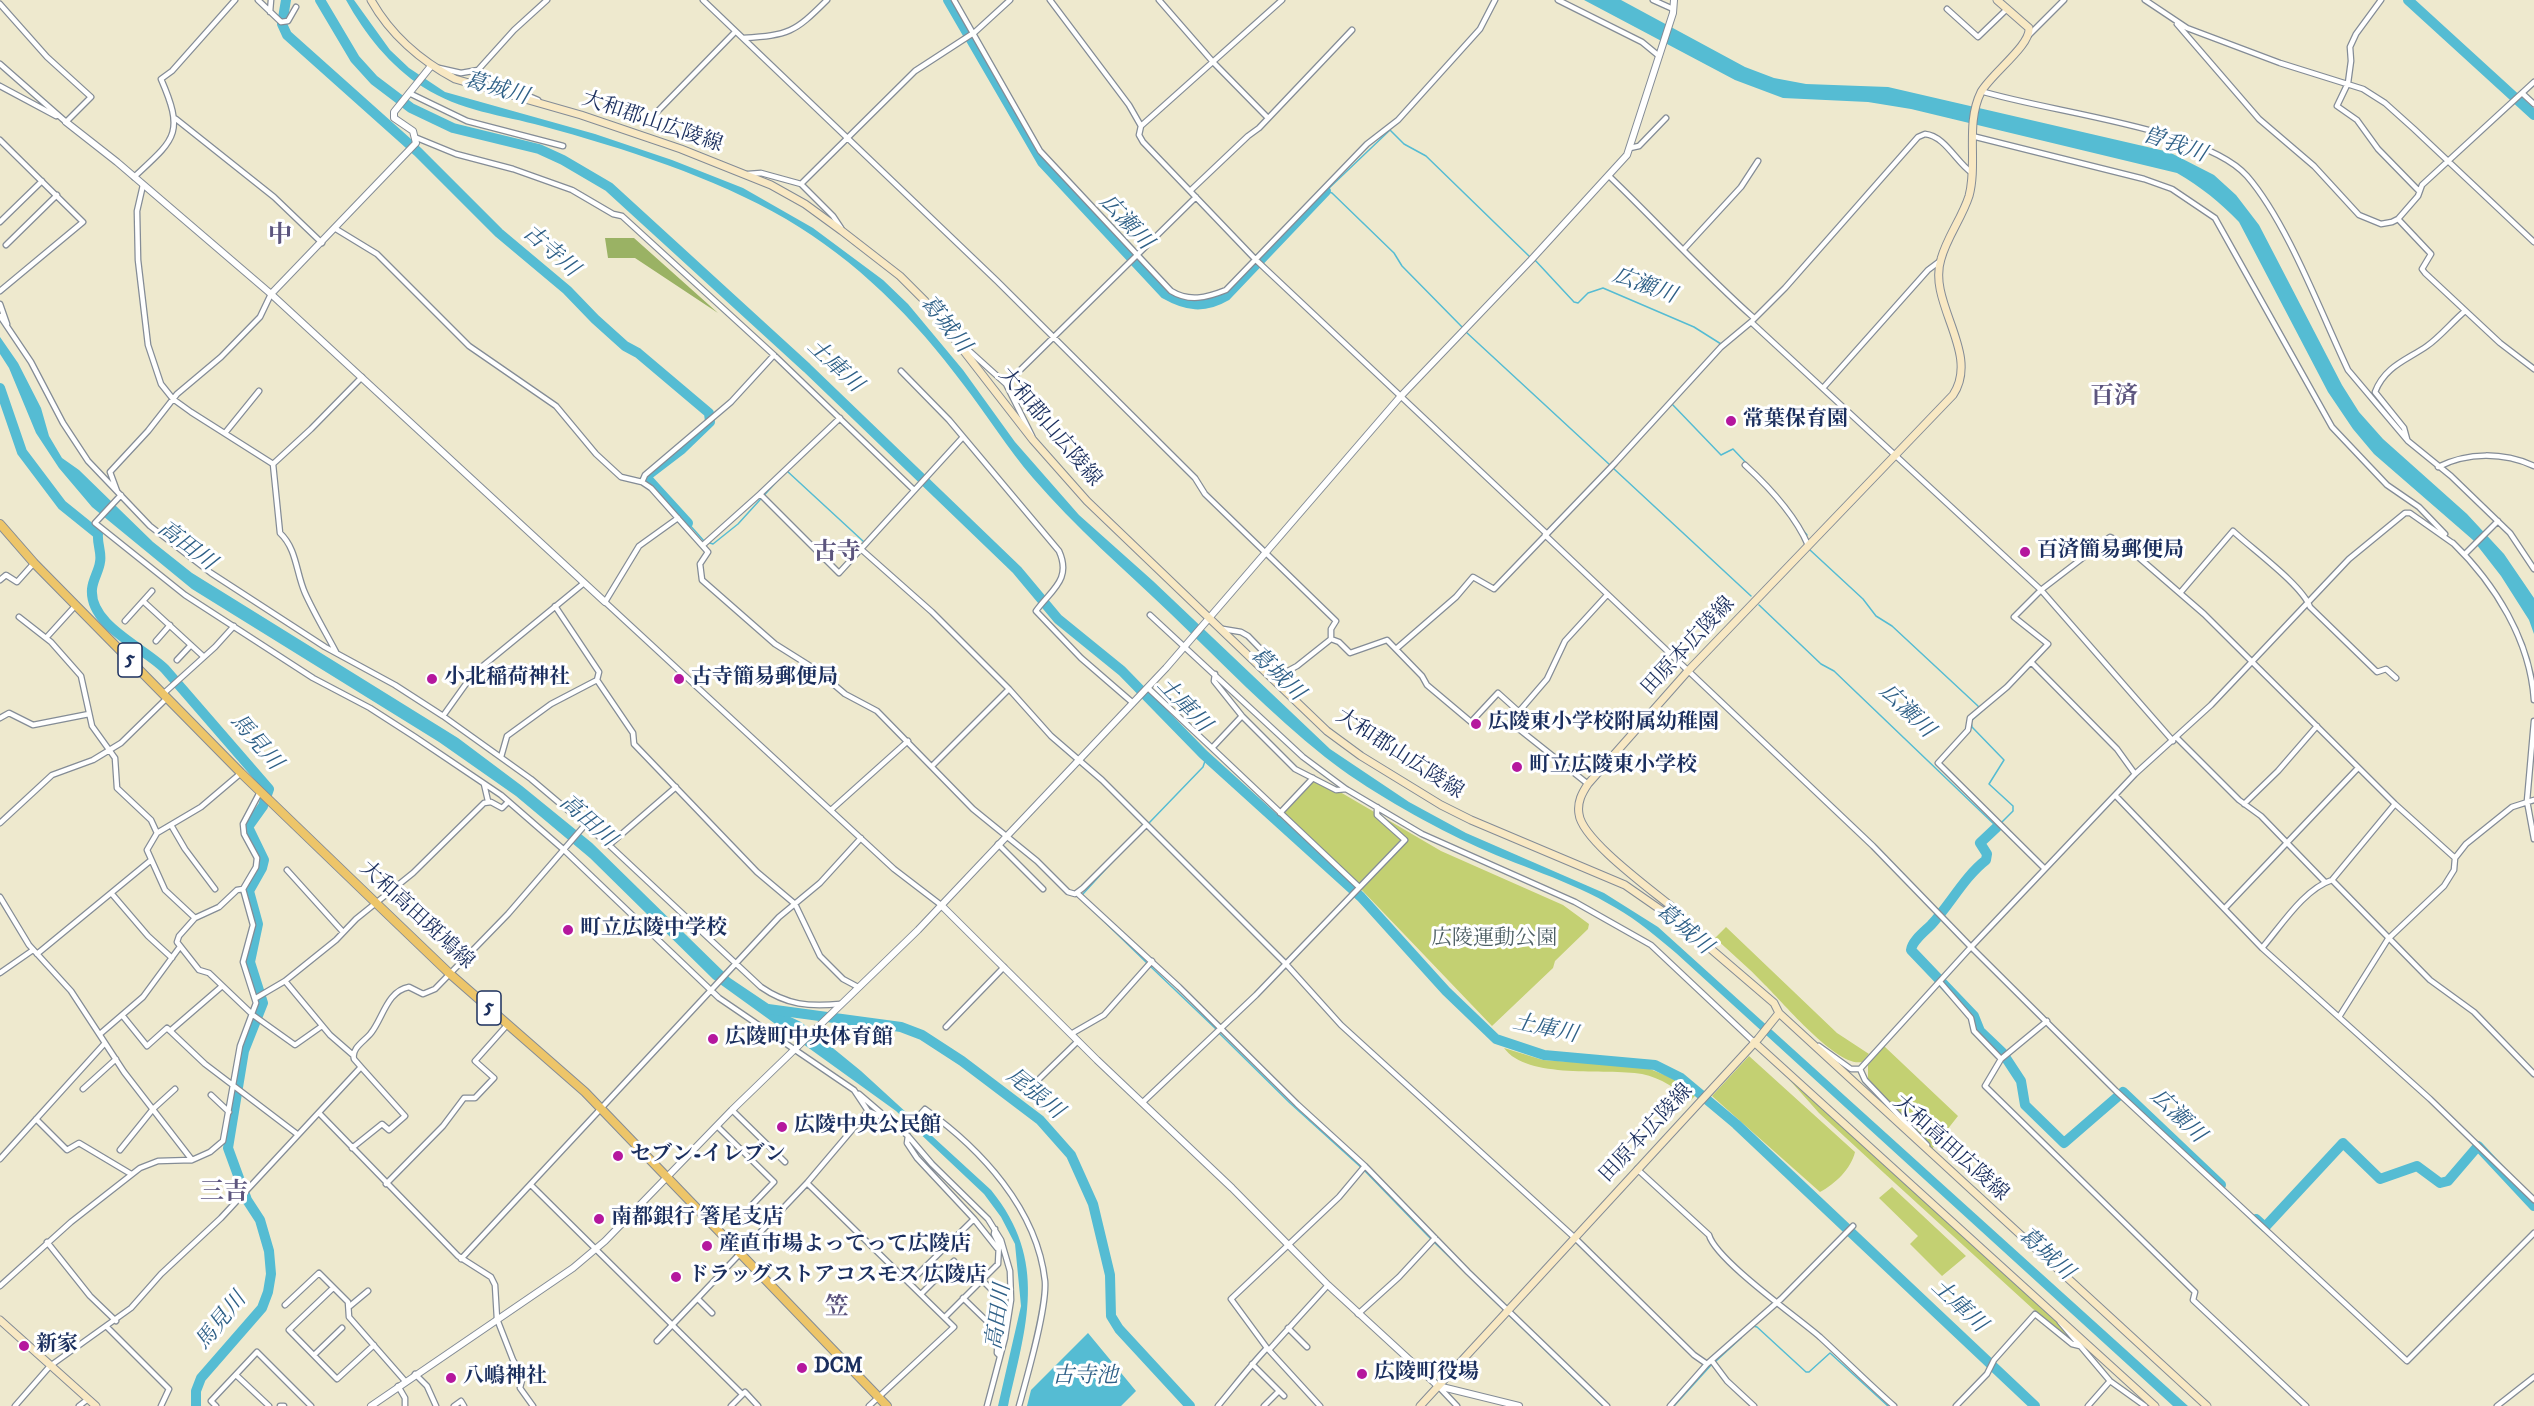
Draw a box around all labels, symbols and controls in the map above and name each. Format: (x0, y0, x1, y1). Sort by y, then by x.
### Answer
water label: 葛城川 (461, 68, 531, 112)
street label: 大和郡山広陵線 (578, 87, 726, 159)
water label: 曽我川 (2139, 123, 2209, 169)
water label: 広瀬川 (1093, 190, 1157, 256)
water label: 古寺川 (516, 220, 584, 284)
district label: 中 (268, 223, 292, 251)
water label: 広瀬川 (1608, 263, 1680, 311)
water label: 葛城川 (913, 291, 975, 359)
water label: 土庫川 (801, 335, 867, 399)
street label: 大和郡山広陵線 (992, 364, 1106, 492)
district label: 百済 (2090, 384, 2138, 412)
place label: 常葉保育園 (1743, 408, 1848, 434)
marker: 常葉保育園 (1724, 414, 1738, 428)
water label: 高田川 (152, 517, 220, 577)
place label: 百済簡易郵便局 (2037, 539, 2184, 565)
district label: 古寺 (813, 540, 861, 568)
marker: 百済簡易郵便局 (2018, 545, 2032, 559)
street label: 田原本広陵線 (1637, 592, 1741, 702)
road number: 5 (118, 643, 142, 677)
water label: 葛城川 (1243, 643, 1309, 707)
place label: 小北稲荷神社 (444, 666, 570, 692)
place label: 古寺簡易郵便局 (691, 666, 838, 692)
marker: 小北稲荷神社 (425, 672, 439, 686)
marker: 古寺簡易郵便局 (672, 672, 686, 686)
water label: 土庫川 (1151, 673, 1215, 739)
water label: 広瀬川 (1873, 680, 1939, 744)
street label: 大和郡山広陵線 (1330, 704, 1468, 806)
water label: 馬見川 (223, 709, 287, 777)
place label: 広陵東小学校附属幼稚園 (1488, 711, 1719, 737)
marker: 広陵東小学校附属幼稚園 (1469, 717, 1483, 731)
place label: 町立広陵東小学校 (1529, 754, 1697, 780)
marker: 町立広陵東小学校 (1510, 760, 1524, 774)
water label: 高田川 (553, 790, 621, 854)
street label: 大和高田斑鳩線 (354, 857, 478, 975)
water label: 葛城川 (1649, 899, 1717, 961)
place label: 町立広陵中学校 (580, 917, 727, 943)
marker: 町立広陵中学校 (561, 923, 575, 937)
park label: 広陵運動公園 (1431, 927, 1557, 953)
road number: 5 (477, 991, 501, 1025)
water label: 土庫川 (1510, 1010, 1580, 1050)
place label: 広陵町中央体育館 (725, 1026, 893, 1052)
marker: 広陵町中央体育館 (706, 1032, 720, 1046)
water label: 尾張川 (1000, 1064, 1068, 1126)
street label: 田原本広陵線 (1595, 1079, 1699, 1189)
water label: 広瀬川 (2144, 1085, 2210, 1149)
street label: 大和高田広陵線 (1887, 1090, 2013, 1208)
place label: 広陵中央公民館 (794, 1114, 941, 1140)
marker: 広陵中央公民館 (775, 1120, 789, 1134)
place label: セブン-イレブン (630, 1143, 786, 1169)
marker: セブン-イレブン (611, 1149, 625, 1163)
district label: 三吉 (200, 1180, 248, 1208)
place label: 南都銀行 箸尾支店 (611, 1206, 784, 1232)
marker: 南都銀行 箸尾支店 (592, 1212, 606, 1226)
water label: 葛城川 (2012, 1223, 2078, 1287)
place label: 産直市場よってって広陵店 (719, 1233, 971, 1259)
marker: 産直市場よってって広陵店 (700, 1239, 714, 1253)
place label: ドラッグストアコスモス 広陵店 (688, 1264, 987, 1290)
marker: ドラッグストアコスモス 広陵店 (669, 1270, 683, 1284)
water label: 土庫川 (1925, 1275, 1991, 1339)
water label: 高田川 (982, 1282, 1018, 1352)
water label: 馬見川 (191, 1288, 253, 1356)
district label: 笠 (825, 1295, 849, 1323)
place label: 新家 (36, 1333, 78, 1359)
marker: 新家 (17, 1339, 31, 1353)
place label: DCM (814, 1355, 863, 1381)
marker: DCM (795, 1361, 809, 1375)
place label: 広陵町役場 (1374, 1361, 1479, 1387)
water label: 古寺池 (1052, 1364, 1118, 1390)
place label: 八嶋神社 (463, 1365, 547, 1391)
marker: 広陵町役場 (1355, 1367, 1369, 1381)
marker: 八嶋神社 (444, 1371, 458, 1385)

